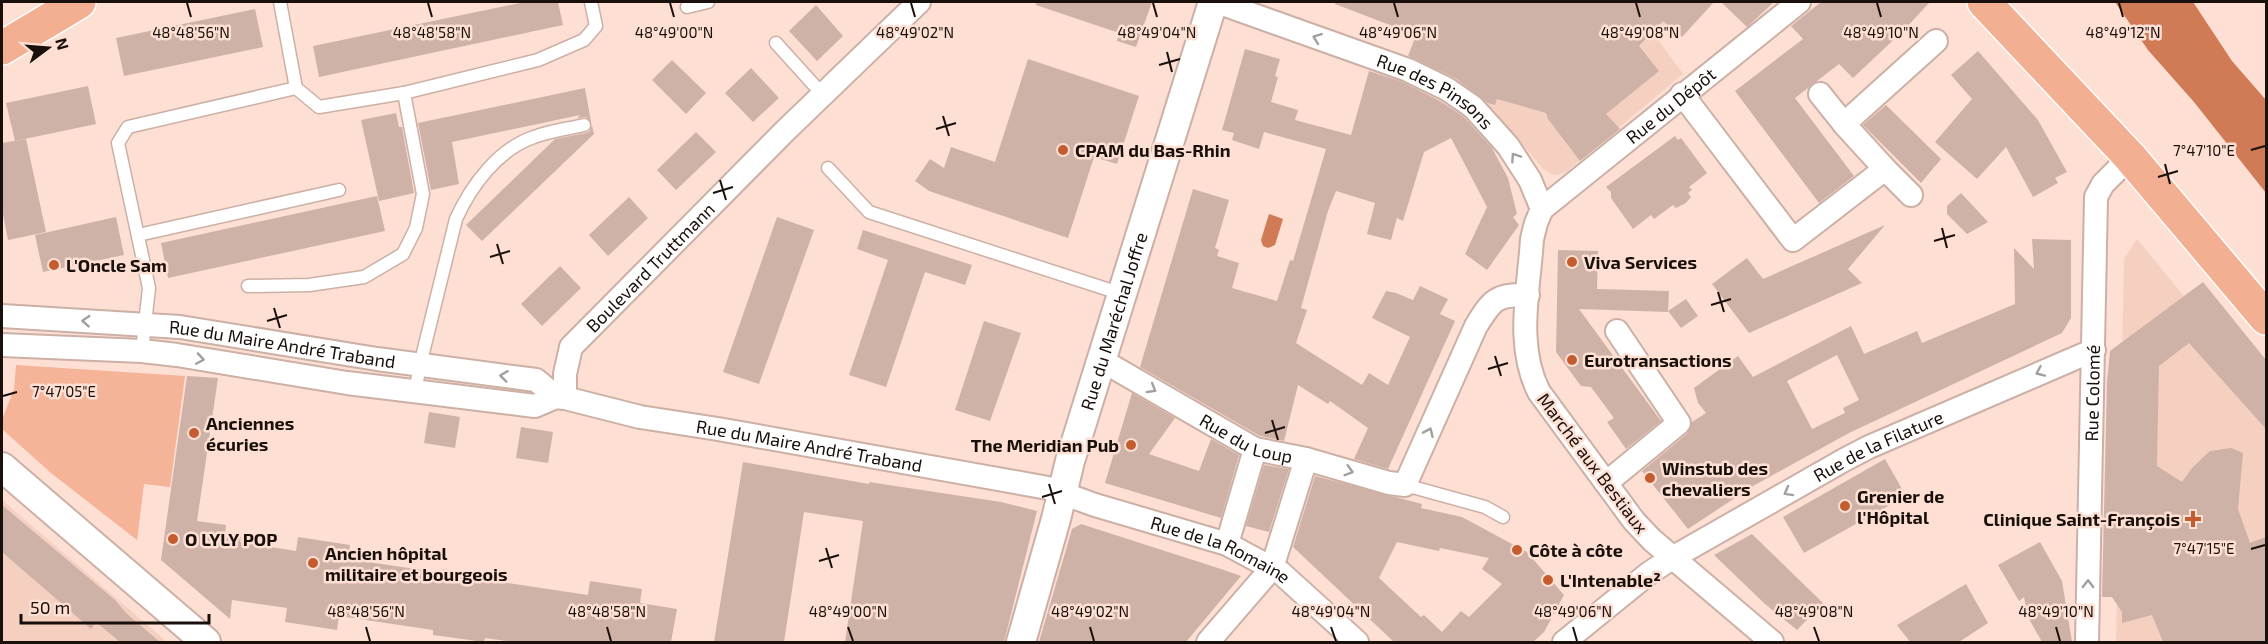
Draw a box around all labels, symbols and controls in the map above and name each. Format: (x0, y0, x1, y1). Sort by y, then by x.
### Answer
north arrow (18, 18, 78, 78)
text: 48°48'56"N (152, 23, 230, 41)
text: 48°48'58"N (393, 23, 471, 41)
text: 48°49'00"N (635, 23, 713, 41)
text: 48°49'02"N (876, 23, 954, 41)
text: 48°49'04"N (1118, 23, 1196, 41)
text: 48°49'06"N (1359, 23, 1437, 41)
text: 48°49'08"N (1601, 23, 1679, 41)
text: 48°49'10"N (1843, 23, 1919, 41)
text: 48°49'12"N (2086, 23, 2161, 41)
one-way arrow (1312, 32, 1323, 45)
text: N (52, 36, 74, 52)
street label: Rue des Pinsons (1374, 49, 1498, 133)
street label: Rue du Dépôt (1621, 63, 1720, 148)
place label: CPAM du Bas-Rhin (1075, 139, 1231, 161)
text: 7°47'10"E (2173, 141, 2235, 159)
marker: CPAM du Bas-Rhin (1056, 143, 1070, 157)
one-way arrow (1511, 153, 1522, 164)
street label: Boulevard Truttmann (581, 198, 719, 337)
street label: Rue du Maréchal Joffre (1075, 229, 1152, 413)
place label: Viva Services (1584, 251, 1697, 273)
place label: L'Oncle Sam (66, 254, 167, 276)
marker: Viva Services (1565, 255, 1579, 269)
marker: L'Oncle Sam (47, 258, 61, 272)
one-way arrow (82, 315, 91, 328)
street label: Rue du Maire André Traband (168, 315, 397, 372)
street label: Rue Colomé (2080, 345, 2104, 442)
place label: Eurotransactions (1584, 349, 1732, 371)
one-way arrow (195, 352, 205, 364)
marker: Eurotransactions (1565, 353, 1579, 367)
one-way arrow (2035, 365, 2046, 377)
one-way arrow (499, 370, 509, 382)
text: 7°47'05"E (32, 382, 96, 400)
one-way arrow (1146, 382, 1156, 393)
street label: Marché aux Bestiaux (1533, 388, 1653, 538)
street label: Rue de la Filature (1809, 405, 1947, 486)
street label: Rue du Loup (1196, 409, 1294, 467)
place label: Anciennes écuries (206, 412, 294, 455)
street label: Rue du Maire André Traband (695, 415, 924, 476)
marker: Anciennes écuries (187, 426, 201, 440)
one-way arrow (1422, 427, 1434, 438)
place label: The Meridian Pub (971, 434, 1119, 456)
marker: The Meridian Pub (1124, 438, 1138, 452)
place label: Winstub des chevaliers (1662, 457, 1768, 500)
one-way arrow (1343, 464, 1354, 476)
marker: Winstub des chevaliers (1643, 471, 1657, 485)
one-way arrow (1784, 485, 1794, 496)
place label: Grenier de l'Hôpital (1857, 485, 1944, 528)
marker: Grenier de l'Hôpital (1838, 499, 1852, 513)
place label: Clinique Saint-François (1983, 508, 2180, 531)
marker: Clinique Saint-François (2184, 510, 2202, 528)
street label: Rue de la Romaine (1148, 511, 1295, 588)
place label: O LYLY POP (185, 528, 277, 550)
marker: O LYLY POP (166, 532, 180, 546)
place label: Côte à côte (1529, 539, 1623, 561)
text: 7°47'15"E (2174, 539, 2234, 557)
place label: Ancien hôpital militaire et bourgeois (325, 542, 508, 585)
marker: Côte à côte (1510, 543, 1524, 557)
marker: Ancien hôpital militaire et bourgeois (306, 556, 320, 570)
place label: L'Intenable² (1560, 569, 1661, 591)
marker: L'Intenable² (1541, 573, 1555, 587)
one-way arrow (2081, 580, 2094, 589)
scale bar (21, 587, 208, 625)
text: 50 m (30, 596, 70, 618)
text: 48°48'56"N (327, 602, 405, 620)
text: 48°48'58"N (568, 602, 646, 620)
text: 48°49'00"N (809, 602, 887, 620)
text: 48°49'02"N (1051, 602, 1129, 620)
text: 48°49'04"N (1292, 602, 1370, 620)
text: 48°49'06"N (1534, 602, 1612, 620)
text: 48°49'08"N (1775, 602, 1853, 620)
text: 48°49'10"N (2018, 602, 2094, 620)

